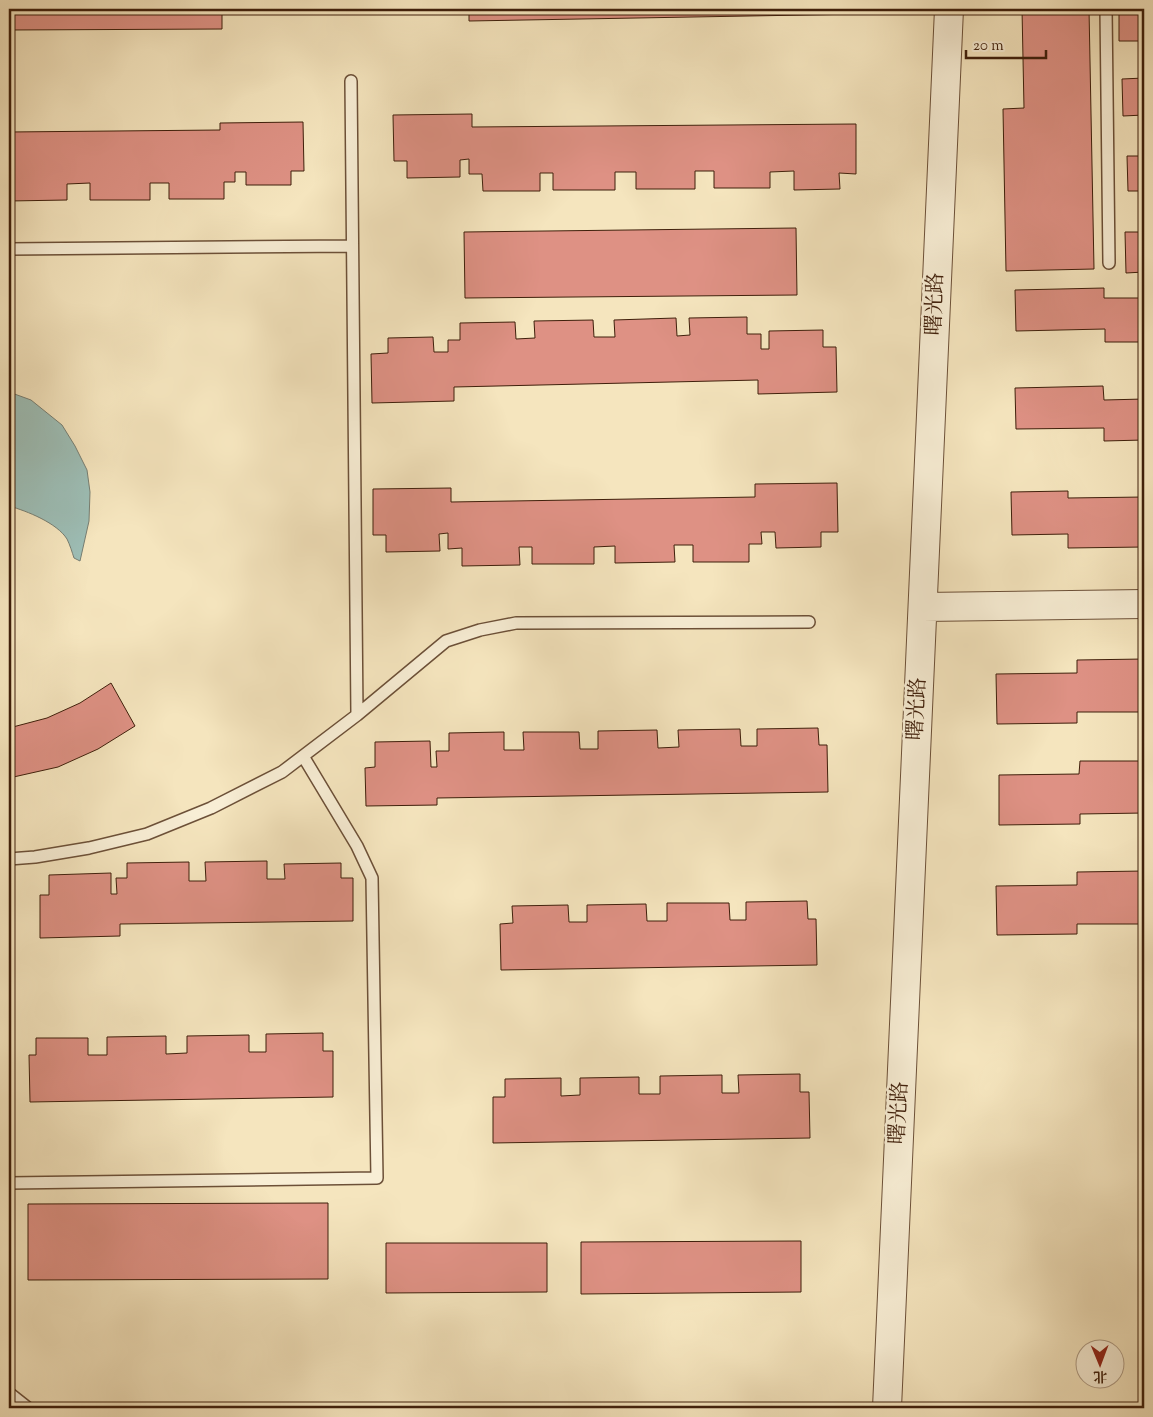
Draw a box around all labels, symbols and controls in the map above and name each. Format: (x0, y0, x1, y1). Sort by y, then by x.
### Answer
scale bar (966, 28, 1046, 60)
text: 20 m (973, 36, 1004, 57)
street label: 曙光路 (920, 272, 952, 336)
street label: 曙光路 (901, 677, 935, 741)
street label: 曙光路 (883, 1081, 917, 1145)
north arrow (1076, 1340, 1126, 1390)
text: 北 (1093, 1365, 1107, 1385)

